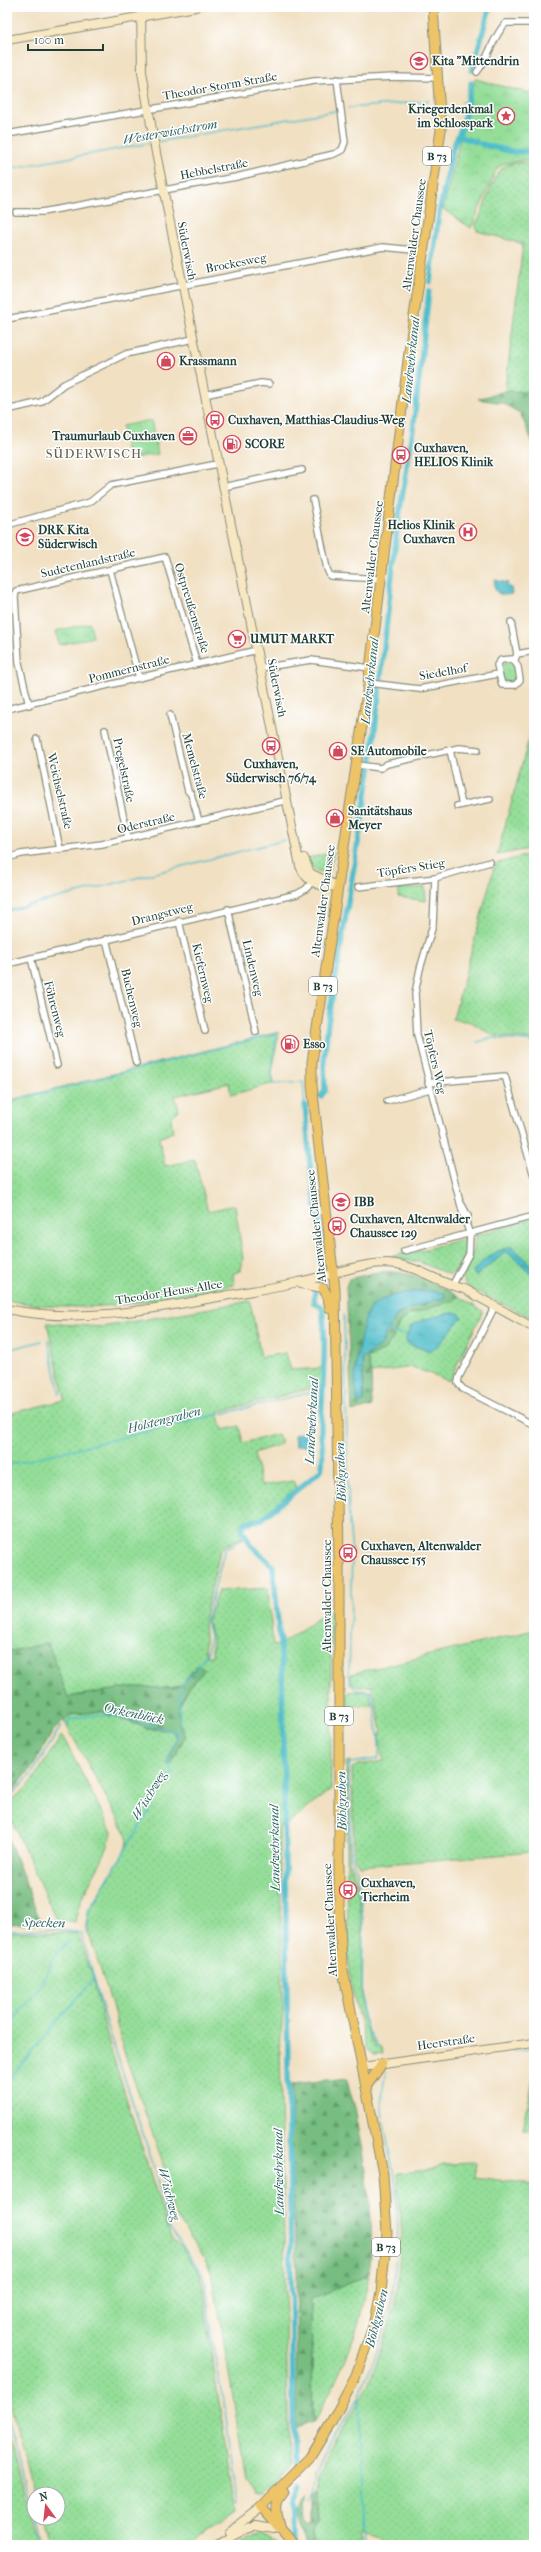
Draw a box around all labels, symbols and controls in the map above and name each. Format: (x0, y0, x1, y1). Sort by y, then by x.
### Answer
scale bar (28, 26, 103, 52)
text: 100 m (34, 33, 64, 47)
school or university icon: Kita "Mittendrin (409, 51, 429, 71)
place label: Kita "Mittendrin (432, 54, 520, 68)
street label: Theodor-Storm-Straße (162, 69, 278, 103)
place label: Kriegerdenkmal im Schlosspark (408, 102, 494, 131)
place icon: Kriegerdenkmal im Schlosspark (496, 106, 516, 126)
water label: Westerwischstrom (122, 116, 219, 147)
road number: B 73 (423, 147, 451, 165)
street label: Hebbelstraße (179, 156, 249, 182)
street label: Altenwalder Chaussee (399, 178, 429, 293)
street label: Süderwisch (174, 220, 200, 282)
street label: Brockesweg (204, 250, 268, 276)
water label: Landwehrkanal (398, 314, 423, 405)
shop icon: Krassmann (156, 351, 176, 371)
place label: Krassmann (179, 354, 238, 368)
bus stop icon: Cuxhaven, Matthias-Claudius-Weg (205, 410, 225, 430)
place label: Cuxhaven, Matthias-Claudius-Weg (228, 413, 405, 428)
office icon: Traumurlaub Cuxhaven (178, 426, 198, 446)
place label: Traumurlaub Cuxhaven (51, 429, 176, 443)
fuel station icon: SCORE (222, 434, 242, 454)
place label: SCORE (245, 437, 285, 451)
place label: Cuxhaven, HELIOS Klinik (414, 441, 494, 469)
bus stop icon: Cuxhaven, HELIOS Klinik (391, 445, 411, 465)
district label: SÜDERWISCH (46, 446, 142, 461)
street label: Altenwalder Chaussee (358, 500, 386, 615)
place label: Helios Klinik Cuxhaven (388, 518, 456, 546)
hospital icon: Helios Klinik Cuxhaven (458, 522, 478, 542)
place label: DRK Kita Süderwisch (38, 523, 98, 551)
school or university icon: DRK Kita Süderwisch (15, 527, 35, 547)
street label: Sudetenlandstraße (39, 545, 137, 581)
street label: Ostpreußenstraße (172, 561, 212, 655)
supermarket icon: UMUT MARKT (227, 629, 247, 649)
place label: UMUT MARKT (249, 632, 335, 646)
water label: Landwehrkanal (357, 635, 382, 726)
street label: Pommernstraße (87, 652, 171, 686)
street label: Süderwisch (264, 657, 290, 719)
street label: Siedelhof (418, 660, 471, 683)
street label: Memelstraße (179, 731, 211, 801)
street label: Pregelstraße (110, 736, 138, 804)
bus stop icon: Cuxhaven, Süderwisch 76/74 (261, 736, 281, 756)
shop icon: SE Automobile (328, 741, 348, 761)
place label: SE Automobile (351, 744, 427, 758)
street label: Weichselstraße (44, 751, 76, 831)
place label: Cuxhaven, Süderwisch 76/74 (226, 757, 317, 786)
place label: Sanitätshaus Meyer (347, 804, 413, 833)
shop icon: Sanitätshaus Meyer (325, 808, 345, 828)
street label: Oderstraße (116, 810, 176, 836)
street label: Altenwalder Chaussee (308, 844, 338, 959)
street label: Töpfers Stieg (376, 856, 446, 880)
street label: Drangstweg (130, 899, 195, 928)
street label: Lindenweg (240, 938, 266, 998)
street label: Kiefernweg (189, 942, 217, 1005)
street label: Buchenweg (118, 967, 146, 1029)
road number: B 73 (309, 977, 337, 995)
street label: Föhrenweg (41, 979, 69, 1039)
street label: Töpfers Weg (421, 1029, 449, 1096)
fuel station icon: Esso (280, 1034, 300, 1054)
place label: Esso (303, 1037, 325, 1051)
street label: Altenwalder Chaussee (303, 1169, 329, 1284)
school or university icon: IBB (331, 1192, 351, 1212)
place label: IBB (354, 1195, 374, 1209)
place label: Cuxhaven, Altenwalder Chaussee 129 (350, 1212, 471, 1241)
bus stop icon: Cuxhaven, Altenwalder Chaussee 129 (327, 1216, 347, 1236)
street label: Theodor-Heuss-Allee (115, 1277, 223, 1307)
water label: Landwehrkanal (302, 1375, 321, 1466)
water label: Holstengraben (125, 1403, 202, 1436)
water label: Böhlgraben (332, 1442, 349, 1503)
street label: Altenwalder Chaussee (320, 1539, 334, 1654)
place label: Cuxhaven, Altenwalder Chaussee 155 (361, 1539, 482, 1567)
bus stop icon: Cuxhaven, Altenwalder Chaussee 155 (338, 1543, 358, 1563)
water label: Orkenblöck (102, 1700, 166, 1727)
road number: B 73 (325, 1707, 353, 1725)
water label: Wischweg (128, 1767, 169, 1822)
water label: Böhlgraben (333, 1771, 350, 1832)
water label: Landwehrkanal (266, 1803, 283, 1893)
street label: Altenwalder Chaussee (320, 1863, 340, 1978)
place label: Cuxhaven, Tierheim (360, 1876, 416, 1904)
bus stop icon: Cuxhaven, Tierheim (338, 1880, 358, 1900)
water label: Specken (21, 1915, 66, 1930)
street label: Heerstraße (416, 2031, 476, 2053)
water label: Landwehrkanal (270, 2127, 287, 2217)
water label: Wischweg (155, 2166, 184, 2223)
road number: B 73 (372, 2238, 400, 2256)
water label: Böhlgraben (362, 2287, 391, 2350)
north arrow (26, 2486, 66, 2526)
text: N (38, 2489, 50, 2504)

